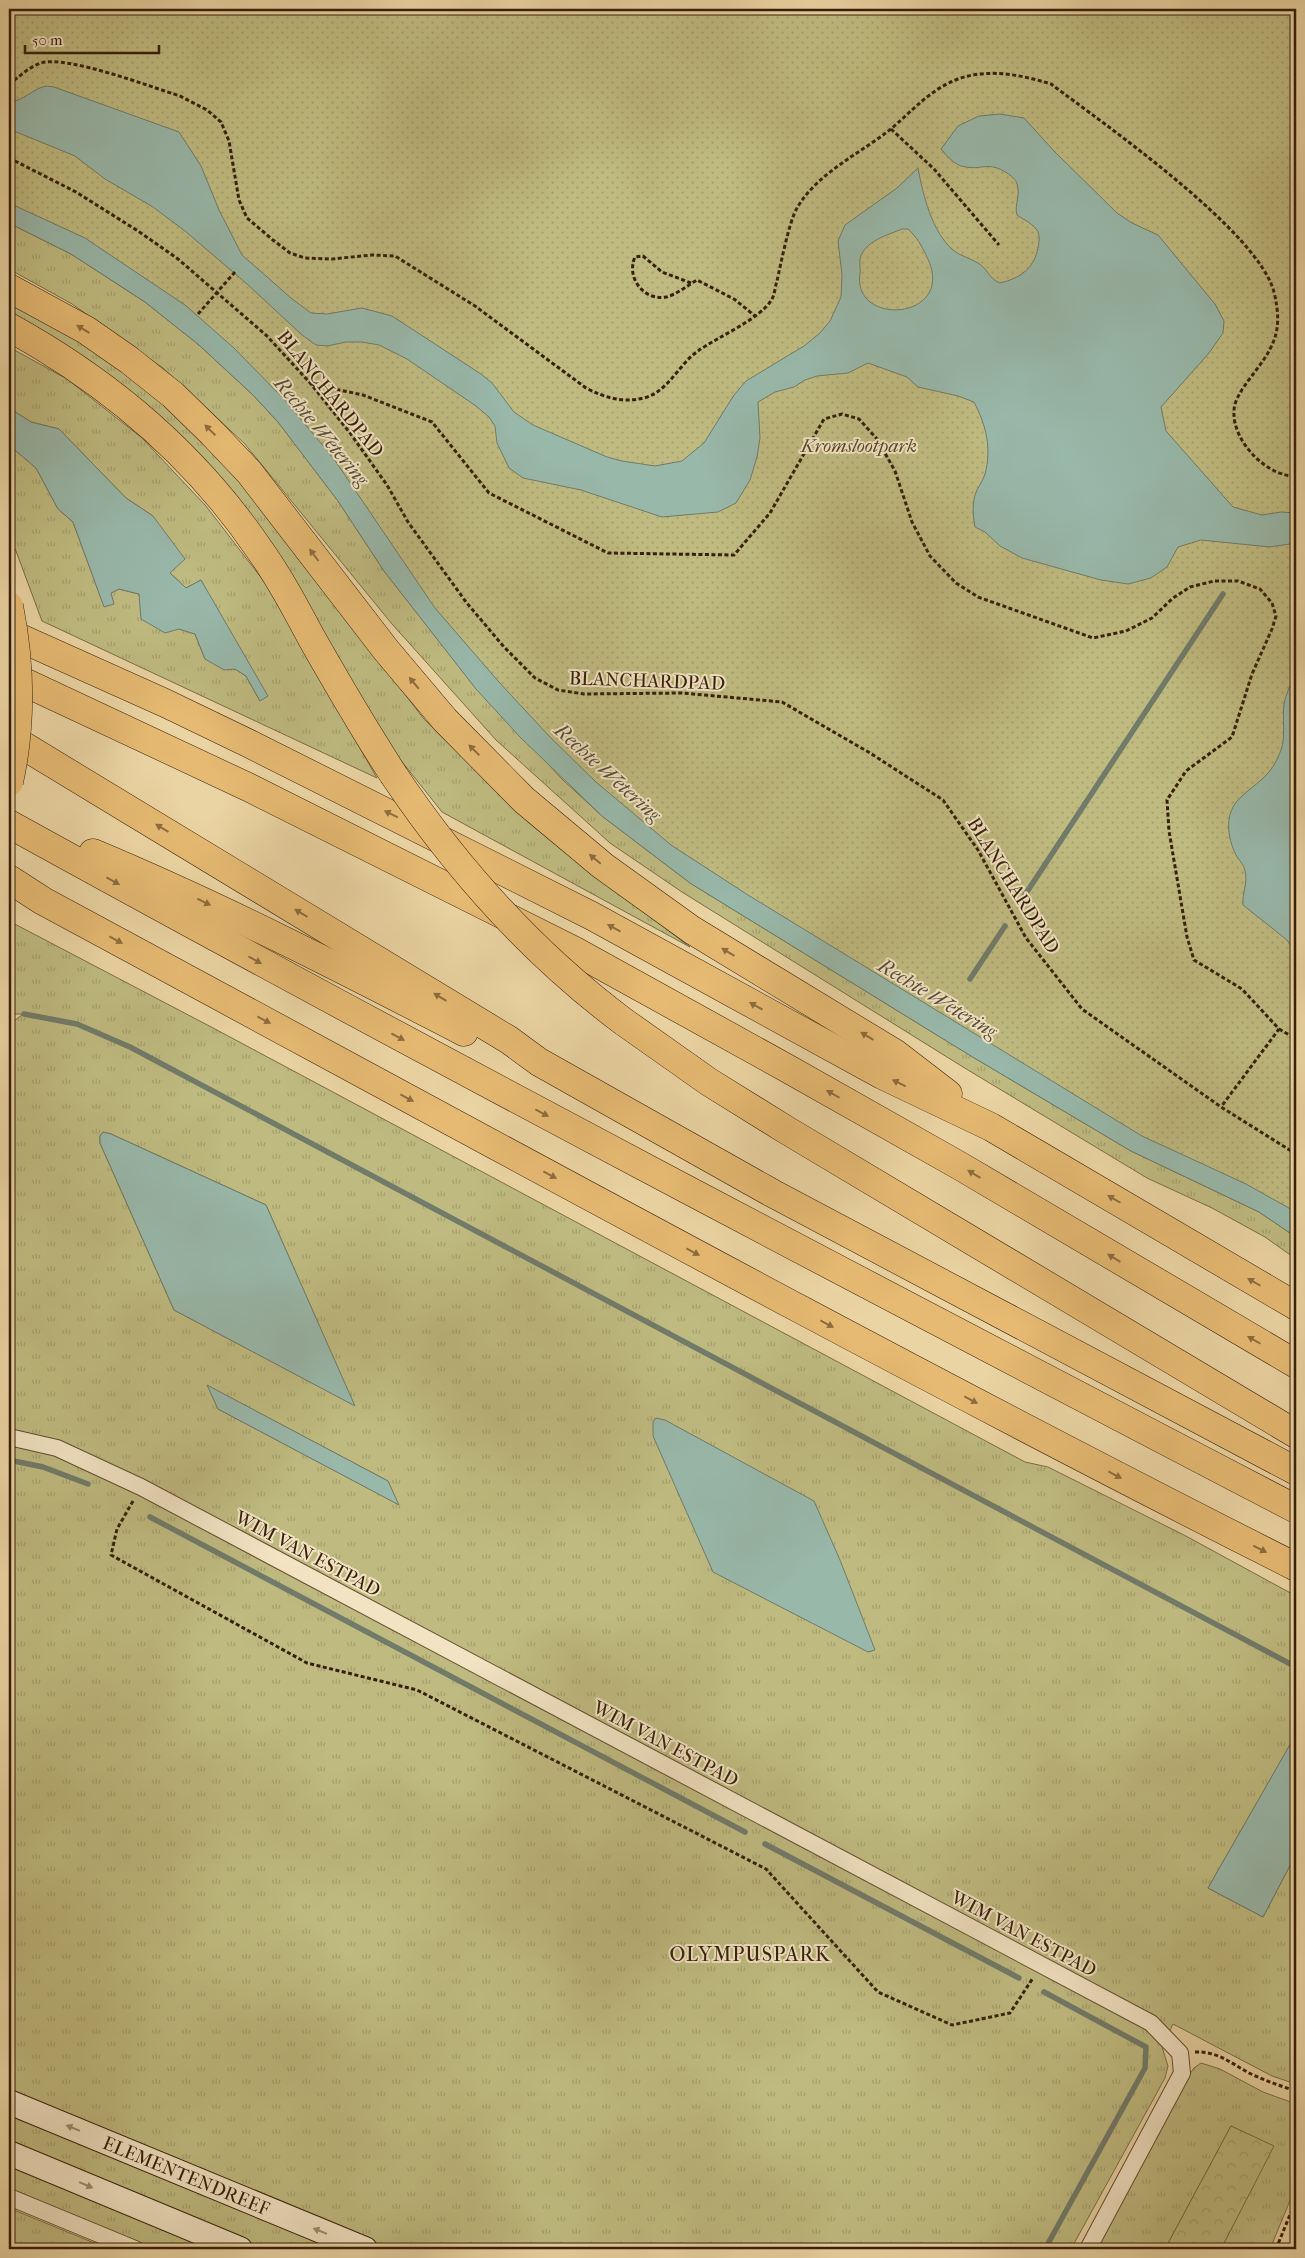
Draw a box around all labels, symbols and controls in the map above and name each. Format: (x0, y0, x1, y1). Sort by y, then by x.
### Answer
scale bar (25, 22, 159, 54)
text: 50 m (32, 31, 63, 49)
one-way arrow (77, 325, 90, 334)
street label: BLANCHARDPAD (272, 326, 388, 461)
water label: Rechte Wetering (268, 371, 375, 491)
one-way arrow (204, 425, 216, 437)
park label: Kromslootpark (799, 435, 917, 457)
one-way arrow (309, 548, 319, 562)
street label: BLANCHARDPAD (568, 667, 725, 695)
one-way arrow (409, 677, 420, 689)
water label: Rechte Wetering (548, 717, 666, 827)
one-way arrow (469, 744, 481, 756)
one-way arrow (384, 810, 398, 818)
street label: BLANCHARDPAD (962, 813, 1064, 958)
one-way arrow (156, 824, 169, 833)
one-way arrow (588, 853, 601, 864)
one-way arrow (106, 877, 119, 886)
one-way arrow (197, 898, 212, 906)
one-way arrow (295, 908, 308, 917)
one-way arrow (607, 924, 621, 932)
one-way arrow (110, 936, 123, 945)
one-way arrow (721, 947, 734, 956)
water label: Rechte Wetering (872, 953, 1003, 1044)
one-way arrow (248, 956, 262, 964)
one-way arrow (433, 993, 446, 1002)
one-way arrow (749, 1002, 764, 1010)
one-way arrow (257, 1016, 272, 1024)
one-way arrow (860, 1031, 873, 1040)
one-way arrow (391, 1033, 406, 1041)
one-way arrow (892, 1079, 906, 1087)
one-way arrow (826, 1090, 840, 1098)
one-way arrow (400, 1093, 414, 1102)
one-way arrow (534, 1109, 549, 1117)
one-way arrow (968, 1170, 981, 1179)
one-way arrow (543, 1171, 557, 1179)
one-way arrow (1108, 1195, 1121, 1204)
one-way arrow (686, 1248, 700, 1256)
one-way arrow (1107, 1253, 1120, 1262)
one-way arrow (1248, 1277, 1261, 1286)
one-way arrow (820, 1320, 835, 1328)
one-way arrow (1247, 1335, 1261, 1344)
one-way arrow (964, 1396, 979, 1404)
one-way arrow (1108, 1471, 1122, 1479)
street label: WIM VAN ESTPAD (230, 1506, 384, 1601)
one-way arrow (1253, 1545, 1267, 1553)
street label: WIM VAN ESTPAD (588, 1696, 742, 1791)
street label: WIM VAN ESTPAD (946, 1886, 1100, 1981)
district label: OLYMPUSPARK (669, 1943, 831, 1966)
one-way arrow (66, 2124, 80, 2132)
street label: ELEMENTENDREEF (99, 2132, 273, 2220)
one-way arrow (79, 2182, 93, 2190)
one-way arrow (313, 2226, 327, 2234)

